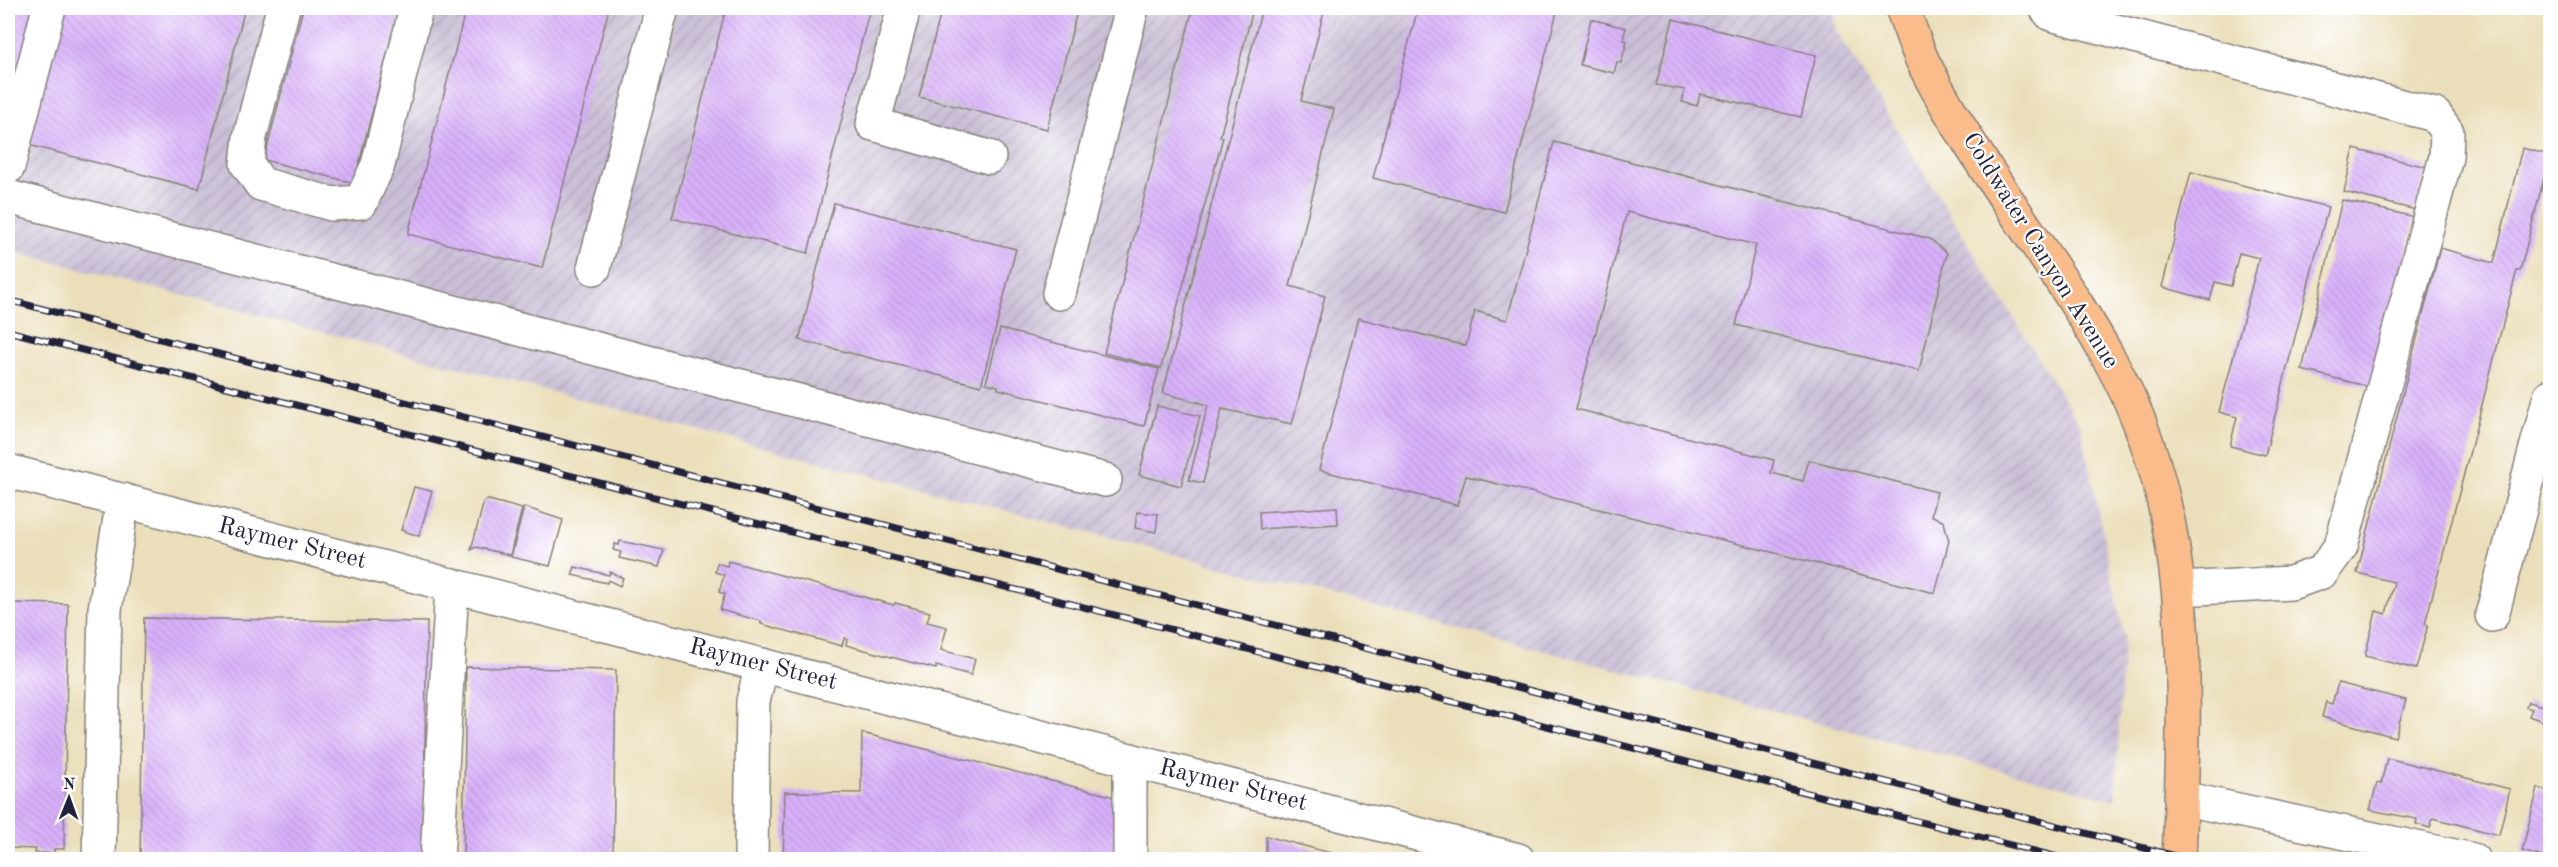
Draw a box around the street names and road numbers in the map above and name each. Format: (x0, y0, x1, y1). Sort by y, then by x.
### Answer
street label: Coldwater Canyon Avenue (1957, 129, 2123, 373)
street label: Raymer Street (216, 514, 368, 574)
street label: Raymer Street (687, 635, 839, 695)
street label: Raymer Street (1157, 756, 1309, 816)

